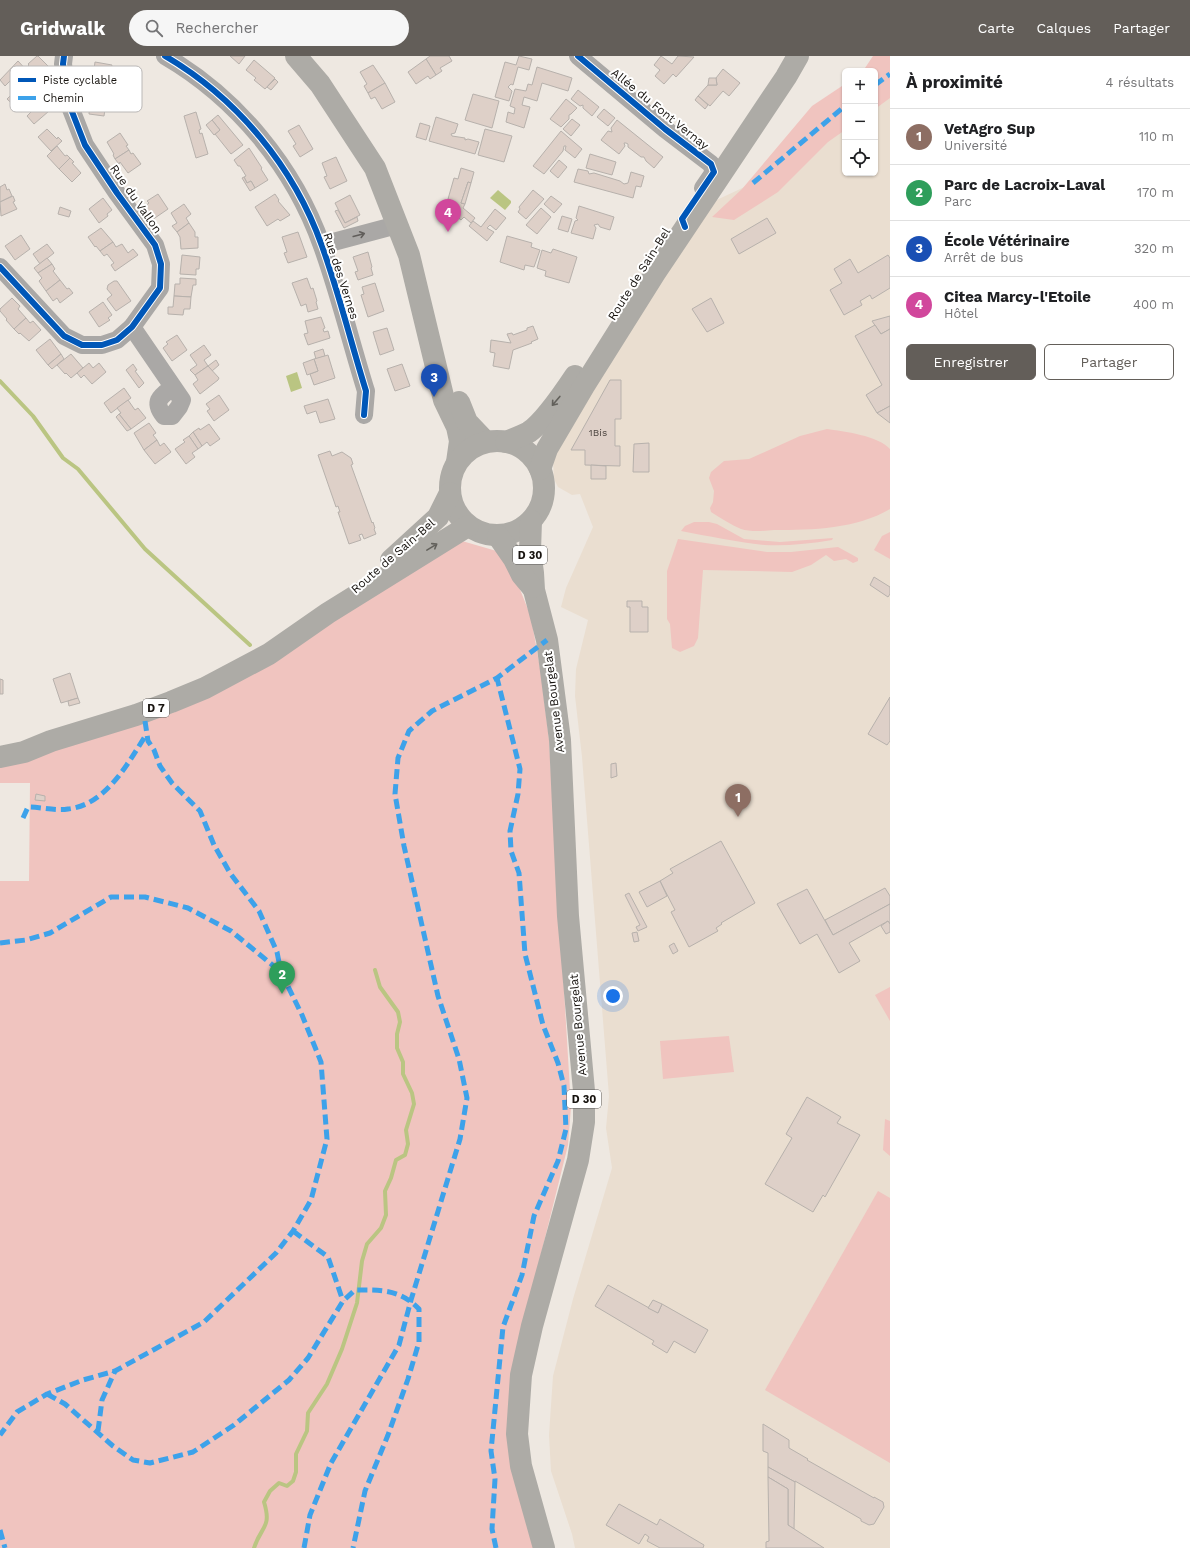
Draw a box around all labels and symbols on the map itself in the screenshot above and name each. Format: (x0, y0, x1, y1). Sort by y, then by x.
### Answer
street label: Allée du Font Vernay (608, 65, 712, 153)
legend (10, 66, 142, 112)
text: Piste cyclable (43, 74, 117, 87)
text: Chemin (43, 92, 84, 105)
street label: Rue du Vallon (107, 162, 165, 236)
pin: 4 (435, 199, 461, 232)
street label: Route de Sain-Bel (605, 225, 673, 323)
street label: Rue des Vernes (320, 231, 362, 321)
one-way arrow (353, 231, 366, 239)
pin: 3 (421, 364, 447, 397)
one-way arrow (552, 396, 561, 407)
house number: 1Bis (589, 427, 607, 438)
street label: Route de Sain-Bel (348, 516, 438, 596)
one-way arrow (426, 543, 438, 551)
road number: D 30 (513, 546, 547, 564)
street label: Avenue Bourgelat (541, 650, 567, 754)
road number: D 7 (143, 699, 169, 717)
pin: 1 (725, 784, 751, 817)
pin: 2 (269, 961, 295, 994)
street label: Avenue Bourgelat (567, 974, 589, 1076)
your location (603, 986, 623, 1006)
road number: D 30 (567, 1090, 601, 1108)

